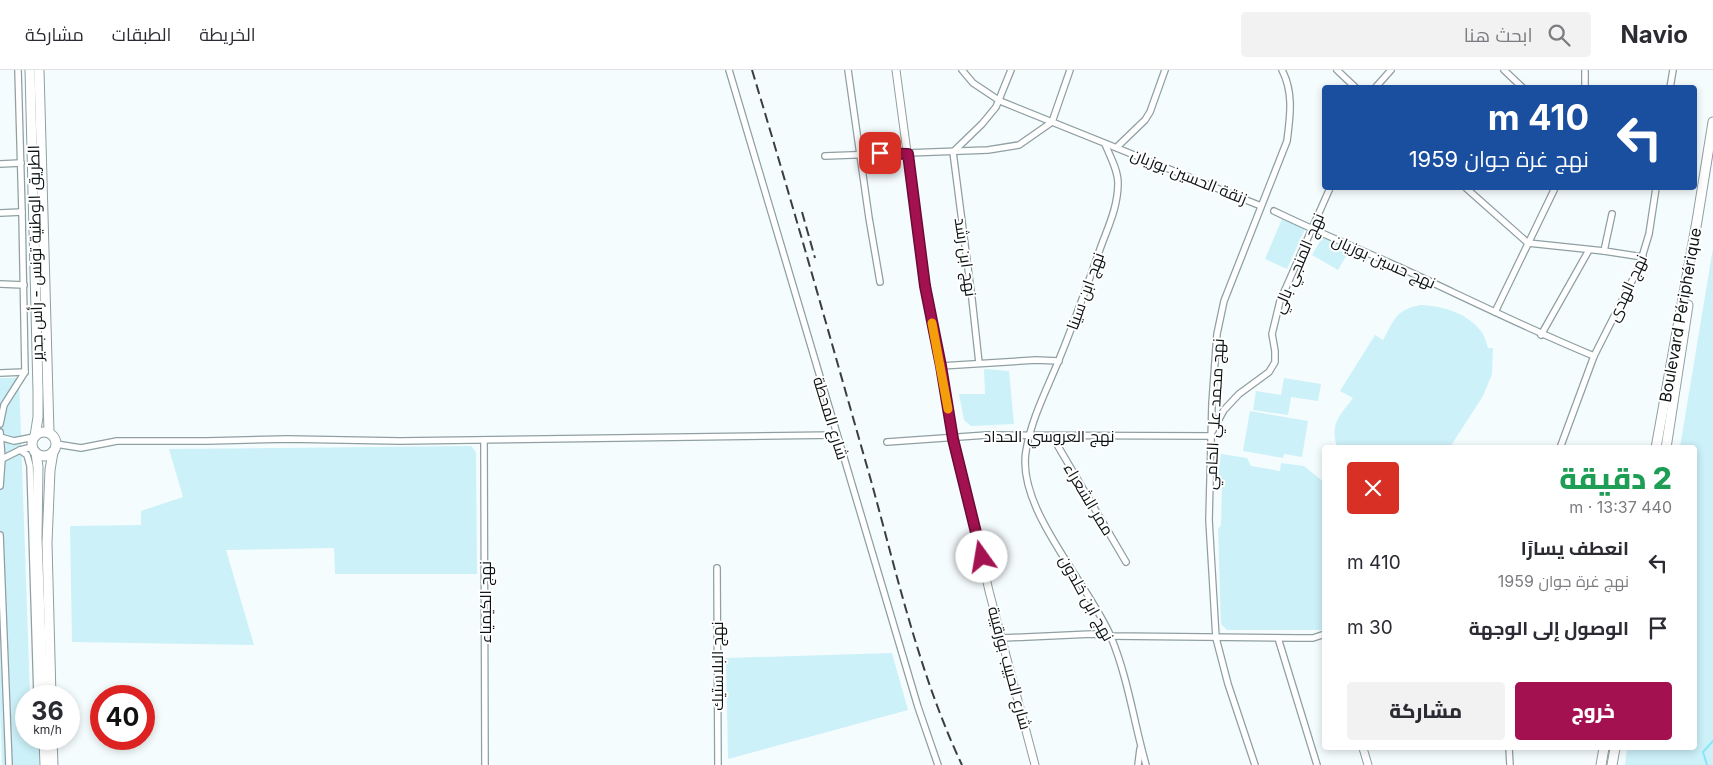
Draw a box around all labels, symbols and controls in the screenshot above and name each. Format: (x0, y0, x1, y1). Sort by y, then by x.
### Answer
search box (1241, 12, 1591, 57)
text: Navio (1621, 20, 1688, 49)
icon: search (1545, 21, 1573, 49)
text: مشاركة (25, 24, 84, 45)
text: الطبقات (112, 24, 171, 45)
text: الخريطة (199, 24, 256, 45)
text: ابحث هنا (1464, 24, 1533, 47)
text: 410 m (1488, 96, 1589, 138)
icon: left (1607, 105, 1672, 170)
pin (859, 132, 901, 174)
icon: arrive (866, 139, 894, 167)
street label: زنقة الحسين بوزيان (1128, 144, 1250, 209)
street label: الطريق الوطنية تونس - رأس جدير (23, 145, 48, 362)
text: نهج غرة جوان 1959 (1409, 146, 1589, 172)
street label: نهج المنجي بالي (1268, 210, 1332, 318)
street label: نهج ابن رشد (949, 216, 981, 298)
street label: Boulevard Périphérique (1655, 226, 1705, 404)
street label: نهج حسين بوزيان (1328, 229, 1439, 295)
street label: نهج ابن سينا (1062, 250, 1110, 333)
street label: نهج الهدى (1603, 251, 1653, 325)
street label: نهج محمد علي الحامي (1200, 338, 1232, 490)
street label: شارع المحطة (807, 374, 853, 463)
street label: نهج العروسي الحداد (983, 426, 1115, 449)
street label: ممر الشعراء (1060, 459, 1118, 539)
text: 2 دقيقة (1559, 460, 1672, 496)
button: close (1347, 462, 1399, 514)
text: 440 m · 13:37 (1569, 497, 1672, 517)
position arrow (955, 530, 1007, 582)
text: انعطف يسارًا (1521, 537, 1629, 560)
icon: left (1644, 549, 1672, 577)
street label: نهج ابن خلدون (1053, 551, 1119, 646)
text: 410 m (1347, 551, 1401, 574)
street label: نهج الكيمياء (475, 561, 497, 643)
text: نهج غرة جوان 1959 (1498, 571, 1629, 591)
street label: شارع الحبيب بورقيبة (982, 604, 1036, 732)
icon: arrive (1644, 614, 1672, 642)
text: 30 m (1347, 616, 1393, 639)
text: الوصول إلى الوجهة (1469, 617, 1629, 640)
street label: نهج البلاستيك (707, 621, 729, 711)
button: مشاركة (1347, 682, 1505, 740)
button: خروج (1515, 682, 1672, 740)
speed limit sign: 40 (90, 685, 155, 750)
text: 36 (31, 696, 64, 726)
text: km/h (33, 722, 62, 737)

